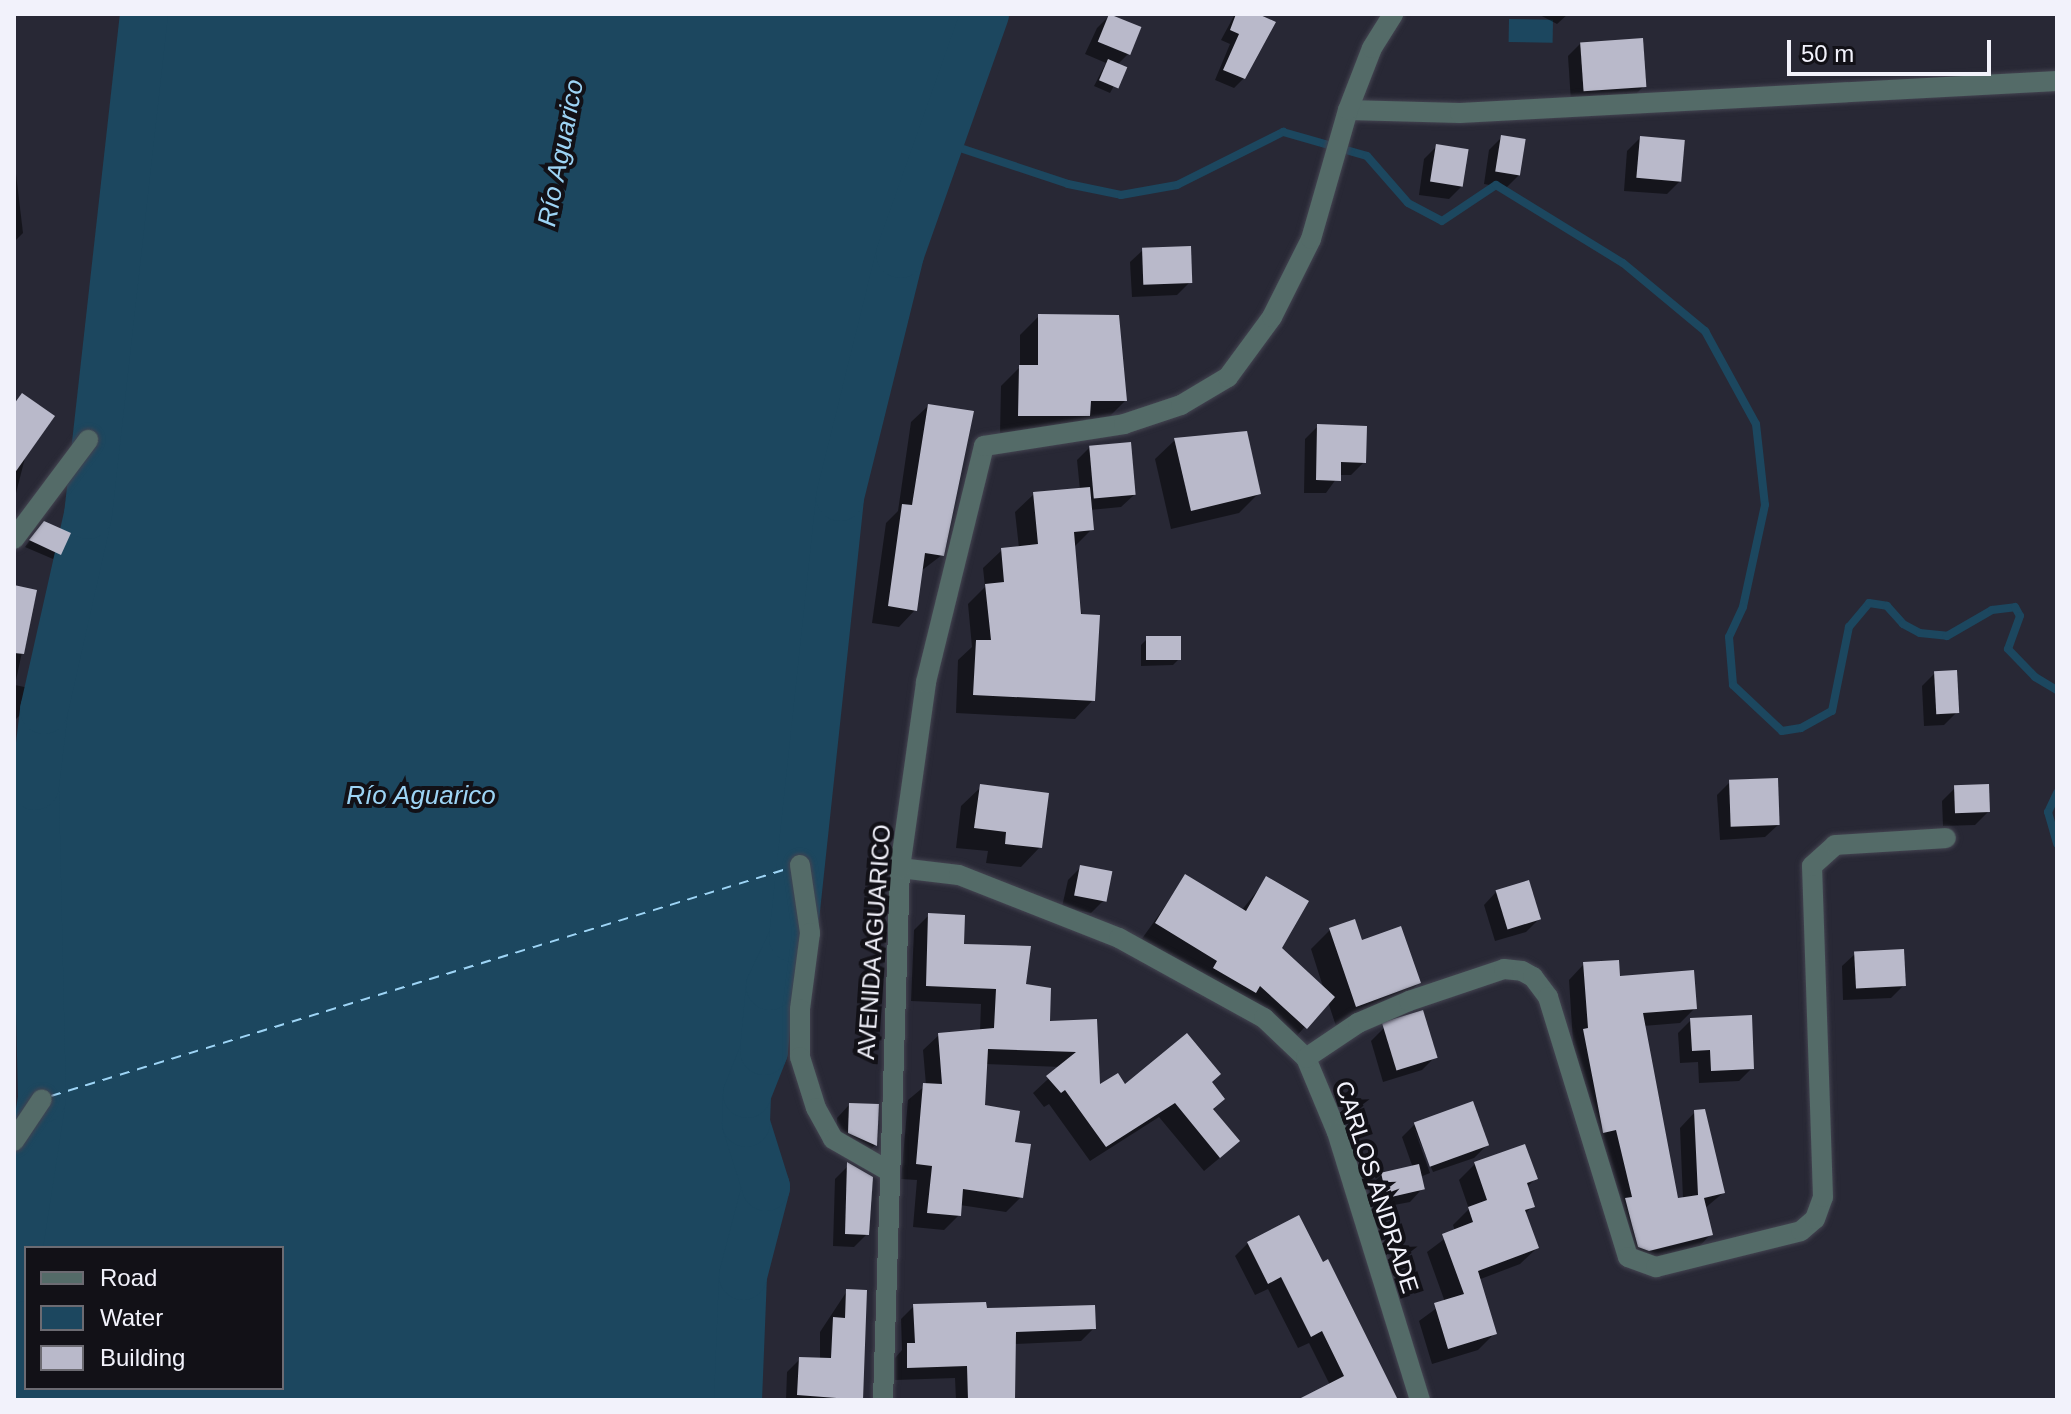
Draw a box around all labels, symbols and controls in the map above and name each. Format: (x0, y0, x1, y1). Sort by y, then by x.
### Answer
scale bar (1791, 24, 1995, 74)
text: 50 m (1801, 40, 1854, 67)
water label: Río Aguarico (531, 76, 591, 230)
water label: Río Aguarico (346, 780, 496, 812)
street label: AVENIDA AGUARICO (851, 822, 897, 1062)
street label: CARLOS ANDRADE (1329, 1077, 1425, 1297)
legend (24, 1246, 284, 1390)
text: Road (100, 1264, 157, 1291)
text: Water (100, 1304, 163, 1331)
text: Building (100, 1344, 185, 1371)

